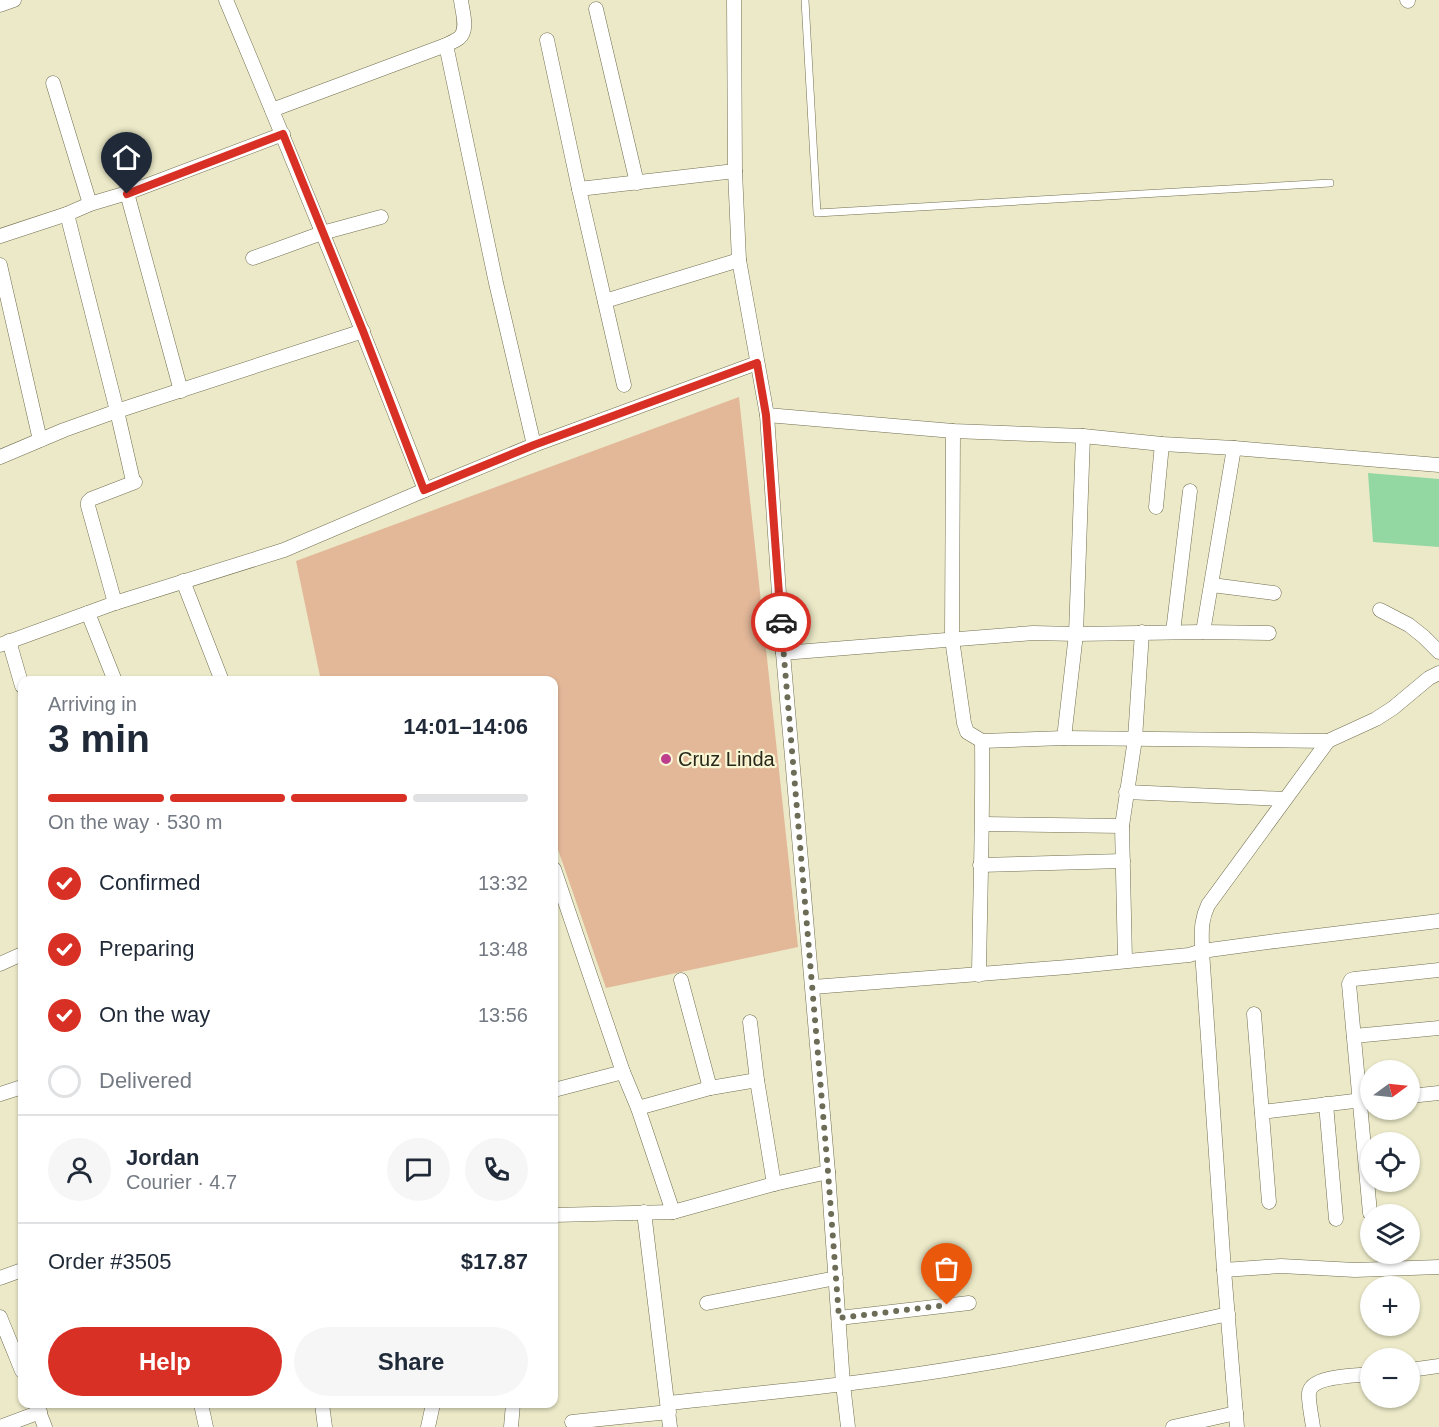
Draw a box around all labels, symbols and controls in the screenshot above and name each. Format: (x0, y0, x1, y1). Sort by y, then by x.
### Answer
pin (101, 132, 152, 194)
icon: home (110, 141, 143, 174)
courier (751, 592, 811, 652)
icon: car (765, 606, 798, 639)
text: Arriving in (48, 693, 137, 715)
text: 14:01–14:06 (403, 714, 528, 739)
text: 3 min (48, 717, 150, 760)
place label: Cruz Linda (678, 748, 776, 770)
marker: Cruz Linda (659, 752, 673, 766)
text: On the way · 530 m (48, 811, 223, 833)
icon: check (48, 867, 81, 900)
text: Confirmed (99, 870, 200, 895)
text: 13:32 (478, 872, 528, 894)
icon: check (48, 933, 81, 966)
text: Preparing (99, 936, 194, 961)
text: 13:48 (478, 938, 528, 960)
icon: check (48, 999, 81, 1032)
text: On the way (99, 1002, 210, 1027)
text: 13:56 (478, 1004, 528, 1026)
north arrow (1360, 1060, 1420, 1120)
map controls (1360, 1060, 1420, 1408)
text: Delivered (99, 1068, 192, 1093)
button: locate (1360, 1132, 1420, 1192)
button: person (48, 1138, 111, 1201)
button: chat (387, 1138, 450, 1201)
button: phone (465, 1138, 528, 1201)
text: Jordan (126, 1145, 199, 1170)
text: Courier · 4.7 (126, 1171, 237, 1193)
button: layers (1360, 1204, 1420, 1264)
pin (921, 1243, 972, 1305)
text: Order #3505 (48, 1249, 172, 1274)
text: $17.87 (461, 1249, 528, 1274)
icon: bag (930, 1252, 963, 1285)
button: + (1360, 1276, 1420, 1336)
button: Help (48, 1327, 282, 1396)
button: Share (294, 1327, 528, 1396)
button: − (1360, 1348, 1420, 1408)

